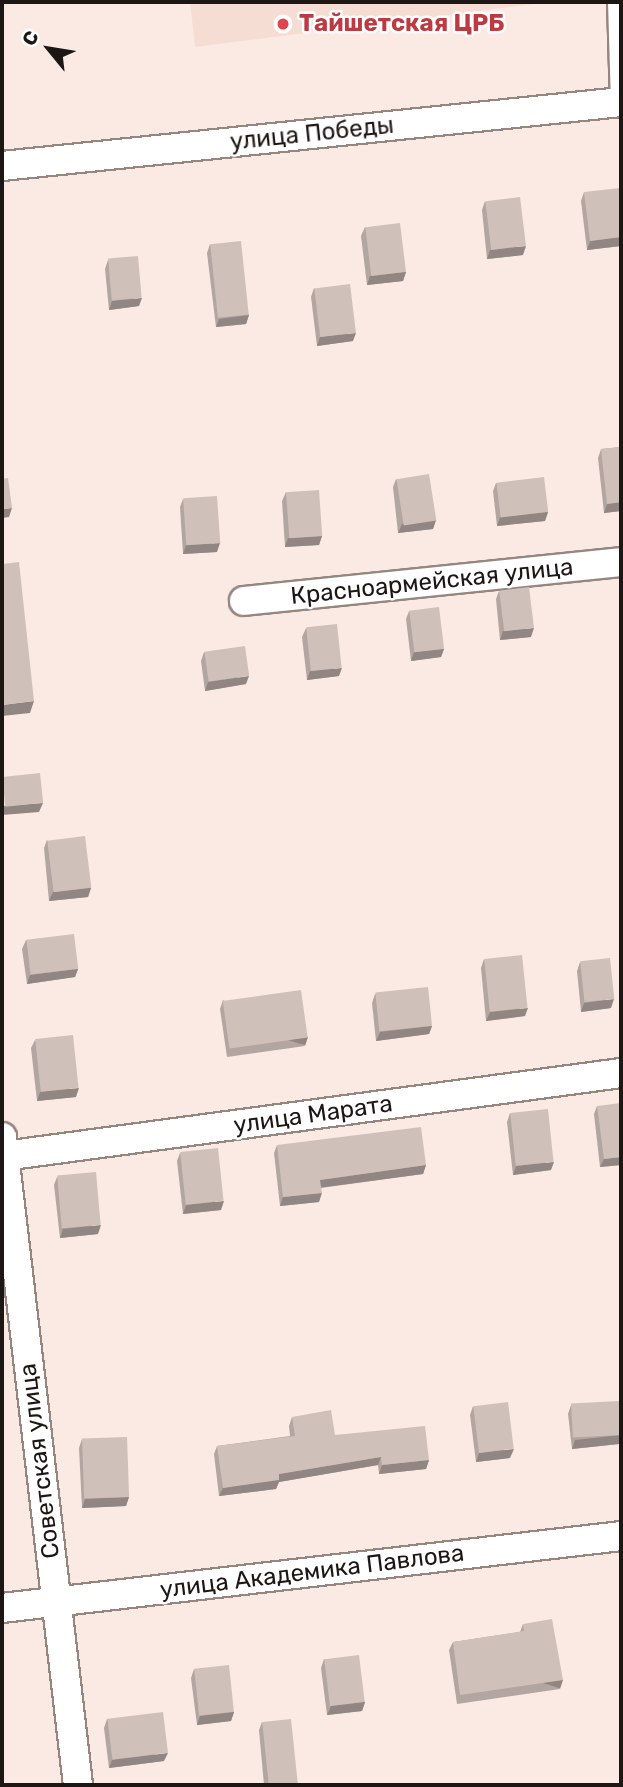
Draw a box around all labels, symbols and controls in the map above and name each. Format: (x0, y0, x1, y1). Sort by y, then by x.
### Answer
place label: Тайшетская ЦРБ (299, 10, 504, 38)
north arrow (14, 14, 84, 84)
marker: Тайшетская ЦРБ (273, 14, 293, 34)
text: С (17, 27, 44, 50)
street label: улица Победы (229, 111, 395, 157)
street label: Красноармейская улица (289, 553, 575, 611)
street label: улица Марата (232, 1090, 394, 1140)
street label: Советская улица (14, 1362, 66, 1560)
street label: улица Академика Павлова (158, 1539, 466, 1605)

